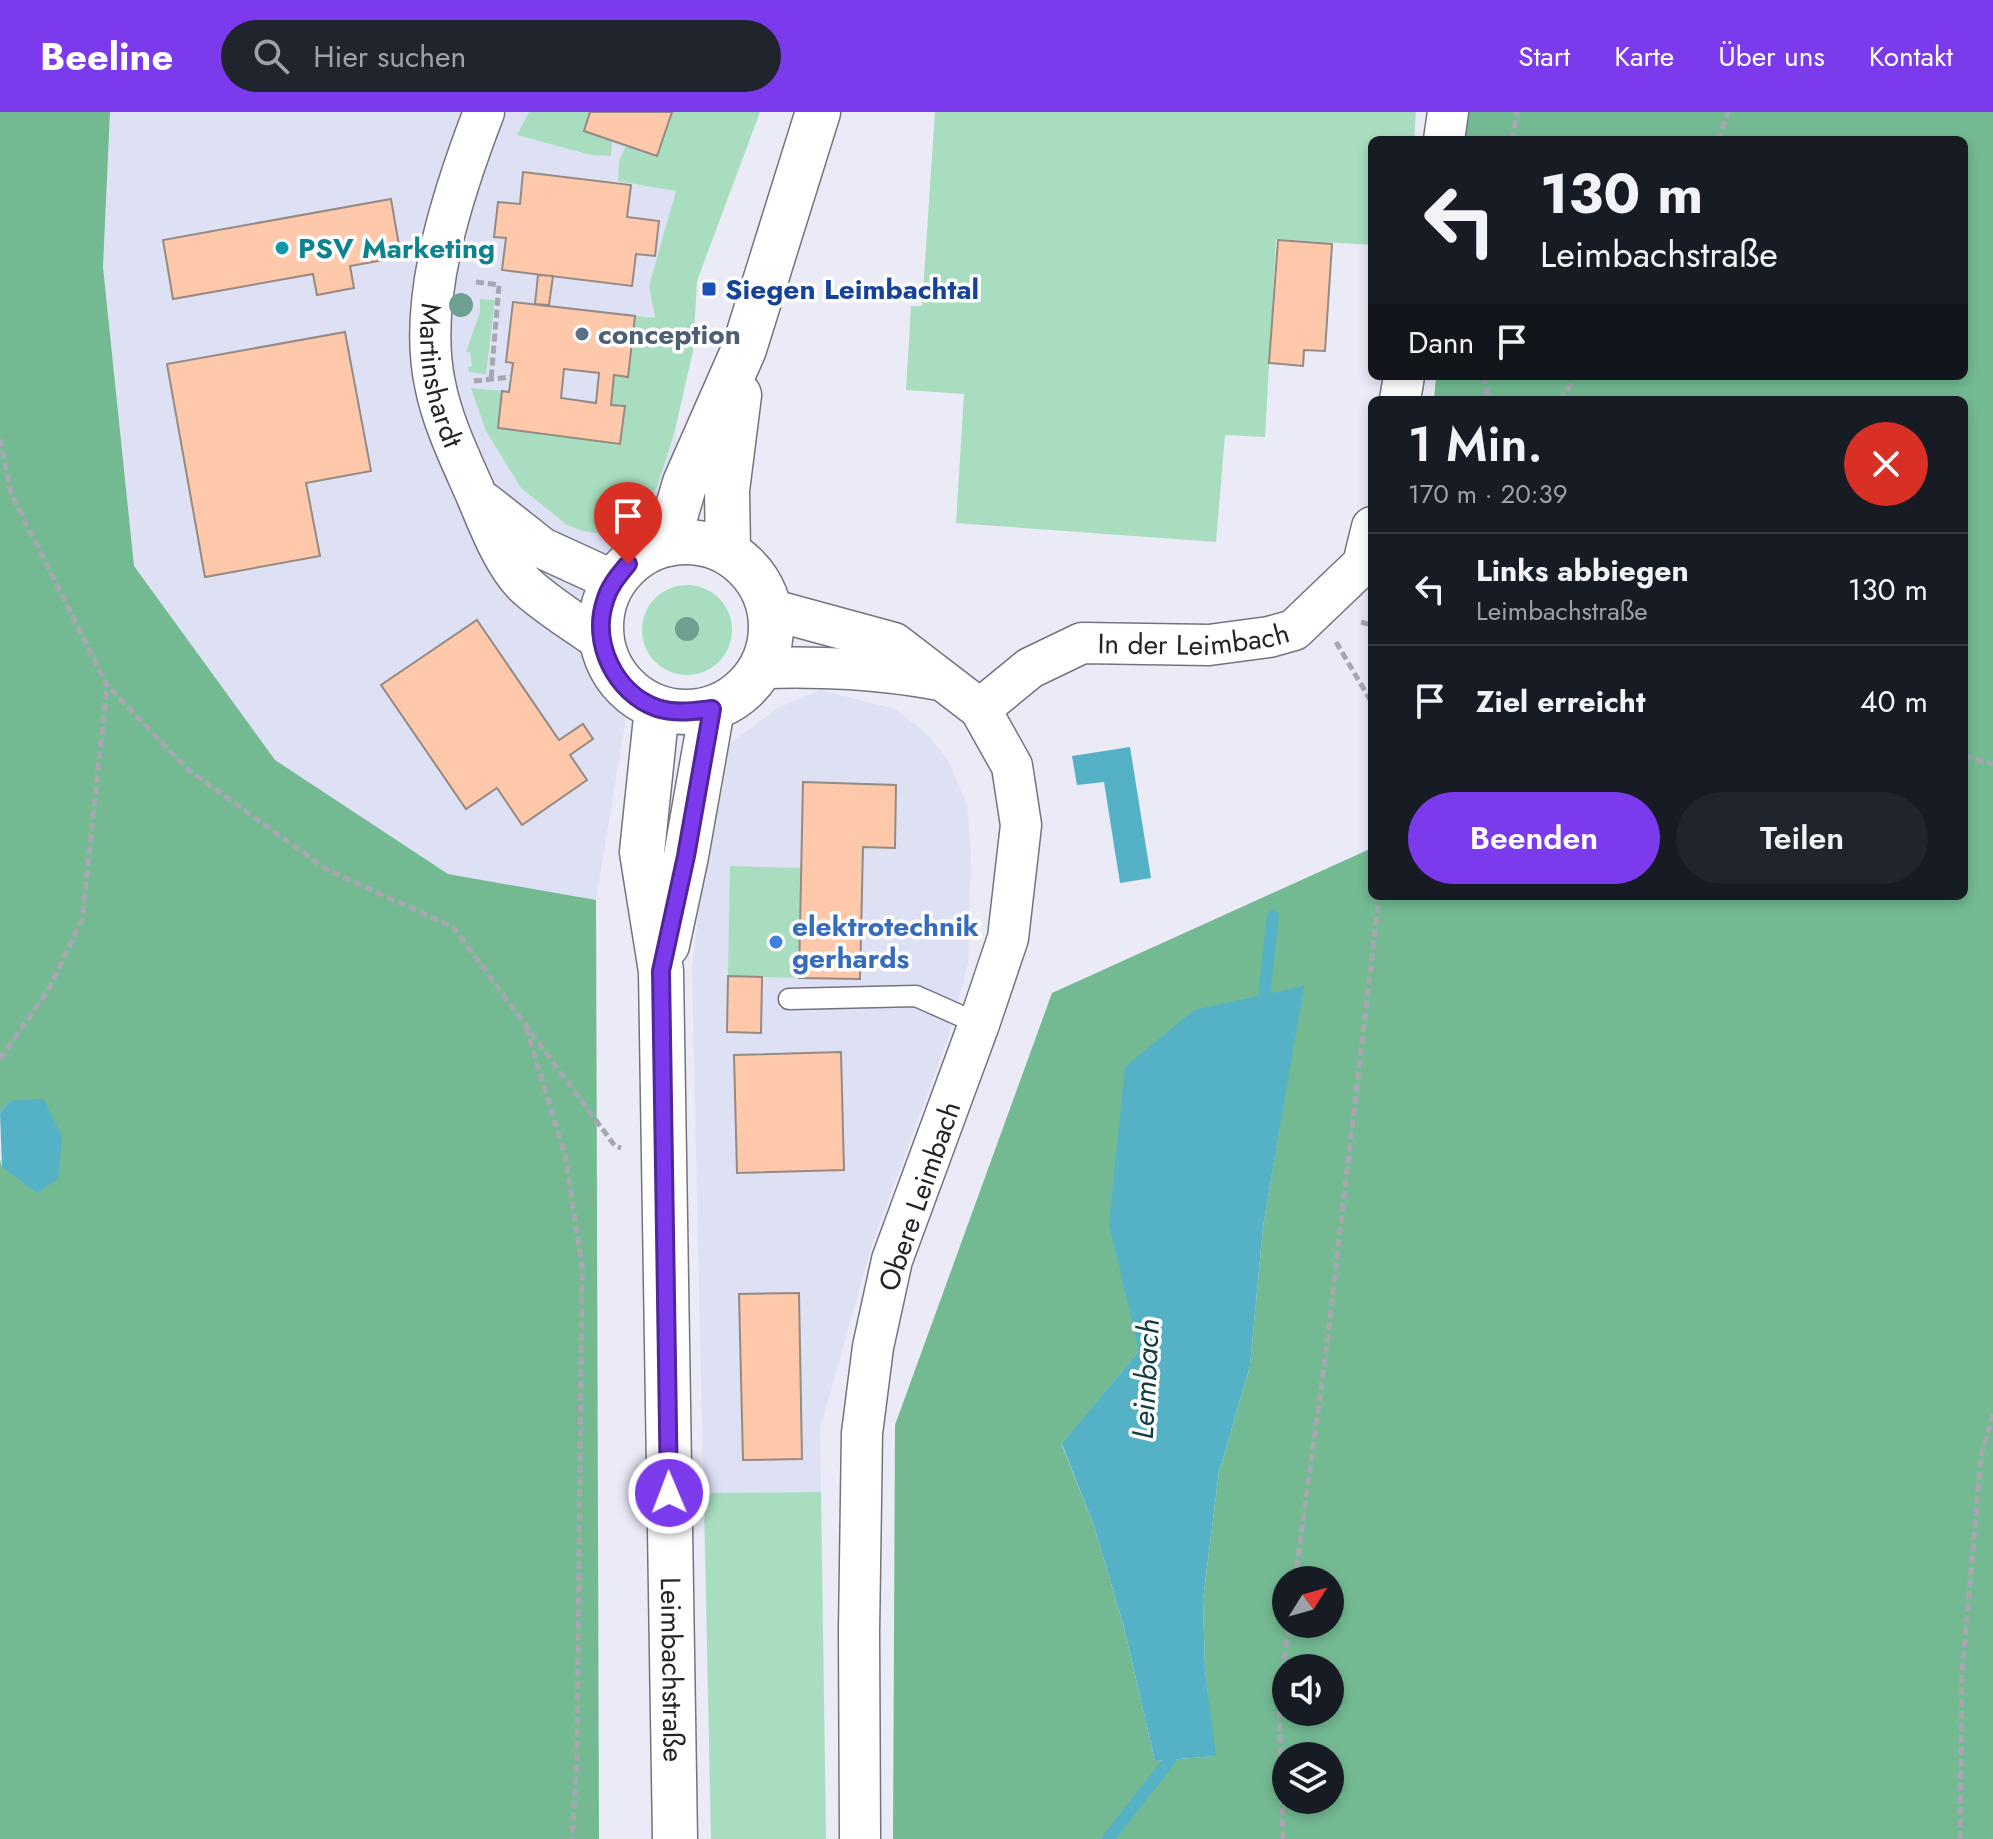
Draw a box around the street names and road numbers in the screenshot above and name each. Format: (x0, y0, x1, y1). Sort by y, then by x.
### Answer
street label: Martinshardt (409, 302, 473, 454)
street label: In der Leimbach (1097, 612, 1294, 666)
street label: Obere Leimbach (868, 1096, 971, 1297)
street label: Leimbachstraße (650, 1577, 694, 1762)

